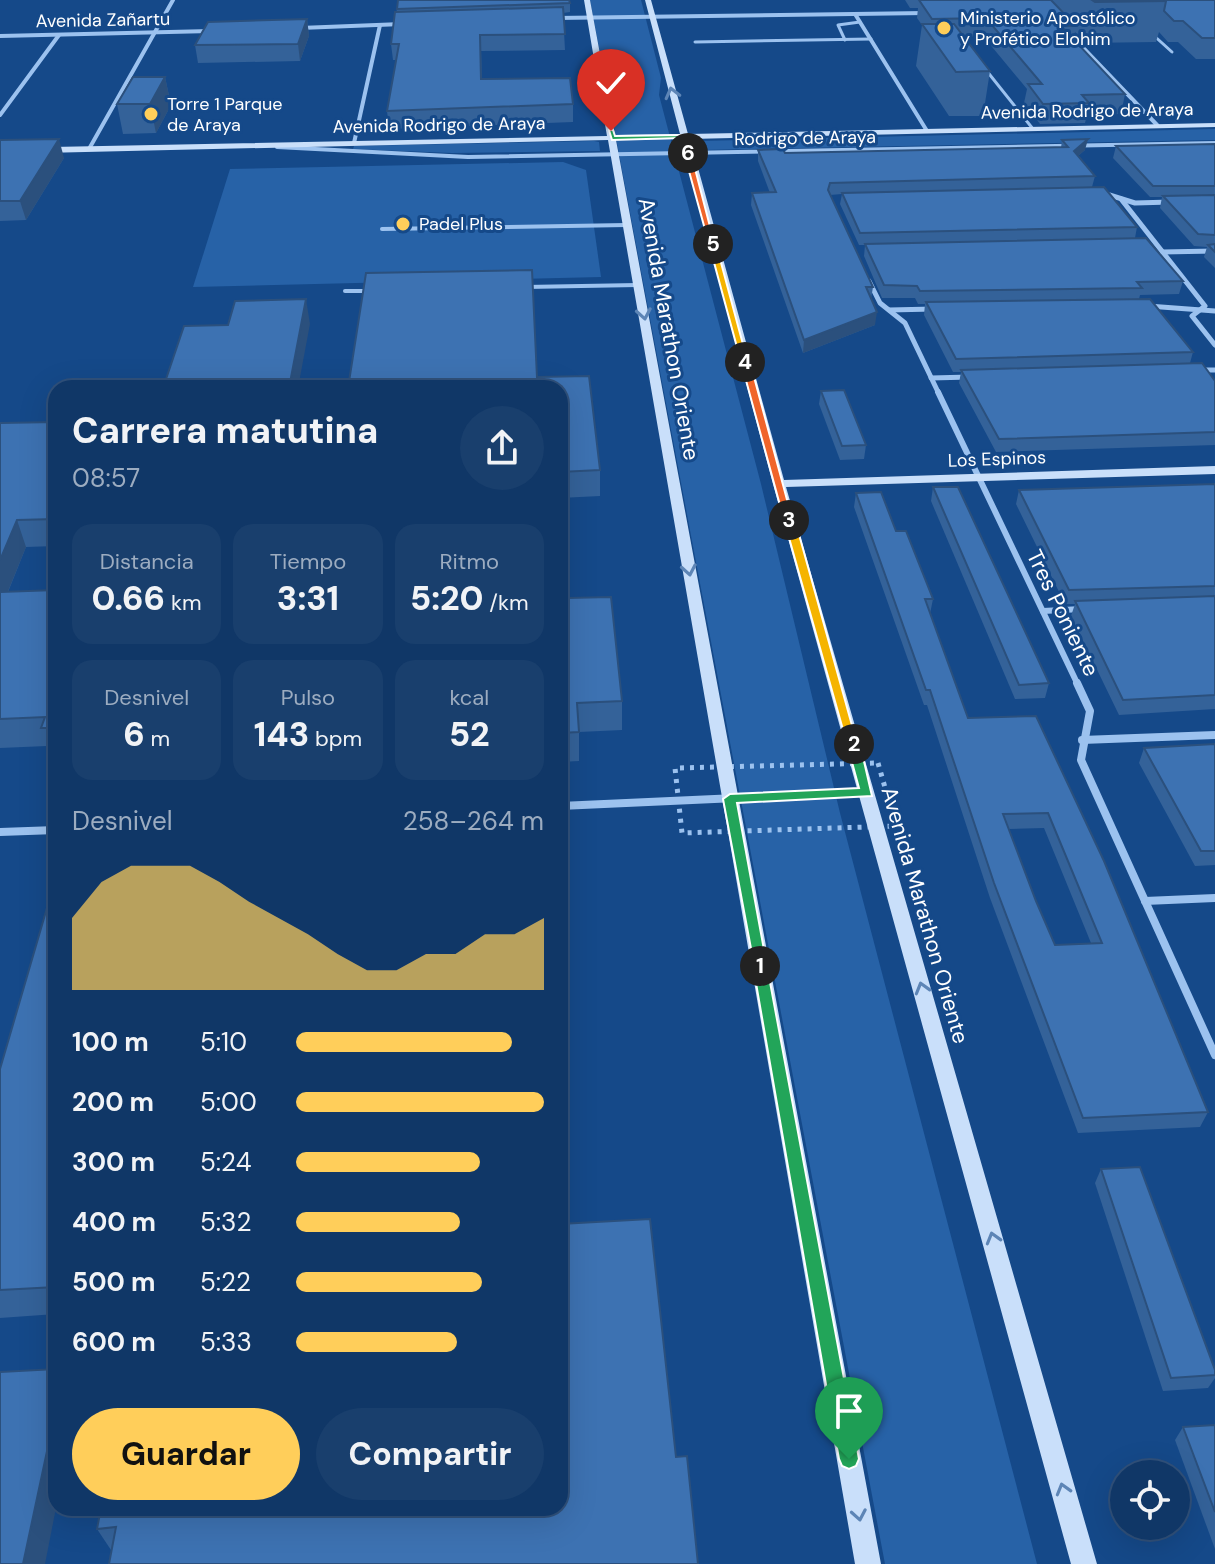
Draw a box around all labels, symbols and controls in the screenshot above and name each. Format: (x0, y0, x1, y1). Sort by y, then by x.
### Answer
place label: Ministerio Apostólico y Profético Elohim (960, 6, 1136, 51)
street label: Avenida Zañartu (36, 7, 170, 33)
marker: Ministerio Apostólico y Profético Elohim (935, 19, 953, 37)
pin (577, 49, 645, 131)
icon: check (589, 61, 633, 105)
one-way arrow (664, 87, 681, 101)
place label: Torre 1 Parque de Araya (167, 92, 283, 137)
street label: Avenida Rodrigo de Araya (980, 97, 1194, 125)
marker: Torre 1 Parque de Araya (142, 105, 160, 123)
street label: Avenida Rodrigo de Araya (332, 111, 546, 139)
street label: Rodrigo de Araya (734, 125, 876, 151)
pin: 6 (668, 133, 708, 173)
text: 6 (681, 138, 695, 167)
street label: Avenida Marathon Oriente (632, 195, 706, 463)
place label: Padel Plus (419, 212, 503, 236)
marker: Padel Plus (394, 215, 412, 233)
pin: 5 (693, 224, 733, 264)
text: 5 (706, 229, 720, 258)
one-way arrow (634, 308, 651, 321)
pin: 4 (725, 342, 765, 382)
text: 4 (738, 347, 752, 376)
button: share (460, 406, 544, 490)
text: Carrera matutina (72, 407, 378, 454)
street label: Los Espinos (947, 445, 1047, 473)
text: 08:57 (72, 461, 140, 495)
pin: 3 (769, 500, 809, 540)
text: 3 (782, 505, 796, 534)
street label: Tres Poniente (1020, 545, 1106, 681)
text: Distancia (100, 547, 194, 576)
text: Tiempo (270, 547, 346, 576)
text: Ritmo (440, 547, 499, 576)
one-way arrow (680, 564, 697, 577)
text: 0.66 (92, 576, 165, 621)
text: 3:31 (277, 576, 339, 621)
text: 5:20 (410, 576, 484, 621)
text: km (165, 588, 202, 617)
text: /km (484, 588, 529, 617)
text: Desnivel (104, 683, 189, 712)
text: Pulso (281, 683, 335, 712)
text: kcal (449, 683, 489, 712)
text: 6 (123, 712, 145, 757)
text: 143 (254, 712, 309, 757)
text: 52 (449, 712, 490, 757)
text: m (145, 724, 170, 753)
text: bpm (309, 724, 362, 753)
pin: 2 (834, 724, 874, 764)
text: 2 (848, 729, 860, 758)
street label: Avenida Marathon Oriente (874, 783, 976, 1047)
text: Desnivel (72, 804, 173, 838)
text: 258–264 m (403, 804, 544, 838)
pin: 1 (740, 946, 780, 986)
text: 1 (756, 951, 764, 980)
one-way arrow (915, 982, 931, 996)
text: 100 m (72, 1025, 149, 1059)
text: 5:10 (200, 1025, 247, 1059)
text: 200 m (72, 1085, 154, 1119)
text: 5:00 (200, 1085, 257, 1119)
text: 300 m (72, 1145, 155, 1179)
text: 5:24 (200, 1145, 251, 1179)
text: 400 m (72, 1205, 156, 1239)
text: 5:32 (200, 1205, 251, 1239)
one-way arrow (986, 1232, 1002, 1246)
text: 500 m (72, 1265, 155, 1299)
text: 5:22 (200, 1265, 251, 1299)
text: 600 m (72, 1325, 156, 1359)
text: 5:33 (200, 1325, 252, 1359)
pin (815, 1377, 883, 1459)
icon: arrive (827, 1389, 871, 1433)
button: Guardar (72, 1408, 300, 1500)
button: Compartir (316, 1408, 544, 1500)
map controls (1110, 1460, 1190, 1540)
button: locate (1110, 1460, 1190, 1540)
one-way arrow (1056, 1482, 1072, 1496)
one-way arrow (850, 1508, 867, 1522)

